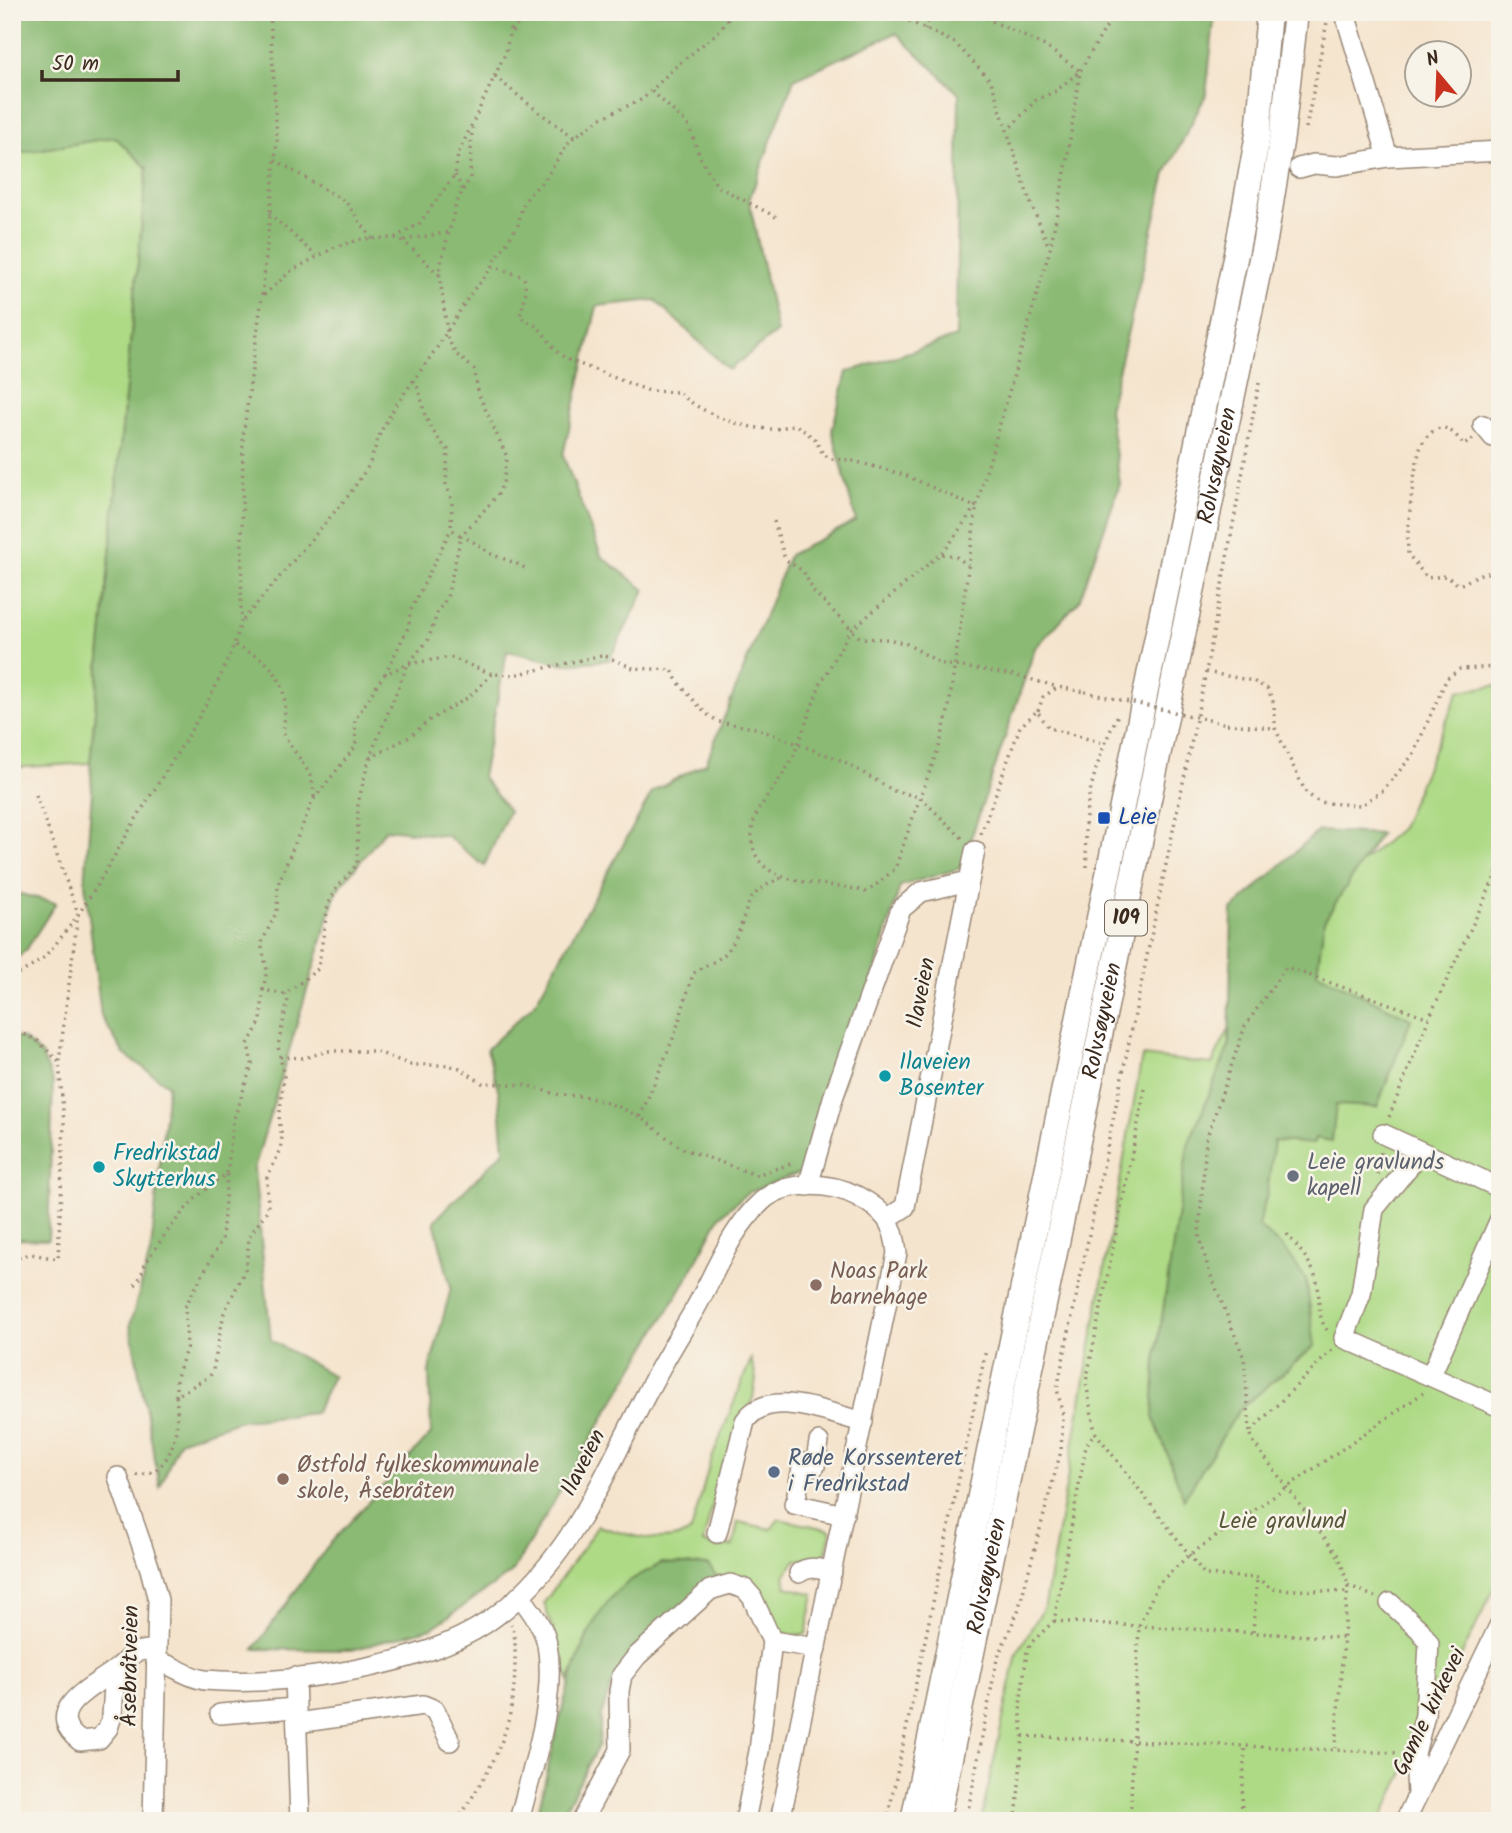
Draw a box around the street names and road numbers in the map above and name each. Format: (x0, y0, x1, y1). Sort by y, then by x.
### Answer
street label: Rolvsøyveien (1188, 404, 1248, 528)
road number: 109 (1105, 900, 1147, 936)
street label: Ilaveien (897, 954, 947, 1032)
street label: Rolvsøyveien (1073, 959, 1133, 1083)
street label: Ilaveien (552, 1423, 616, 1503)
street label: Rolvsøyveien (958, 1515, 1017, 1638)
street label: Åsebråtveien (112, 1605, 150, 1727)
street label: Gamle kirkevei (1383, 1640, 1477, 1782)

